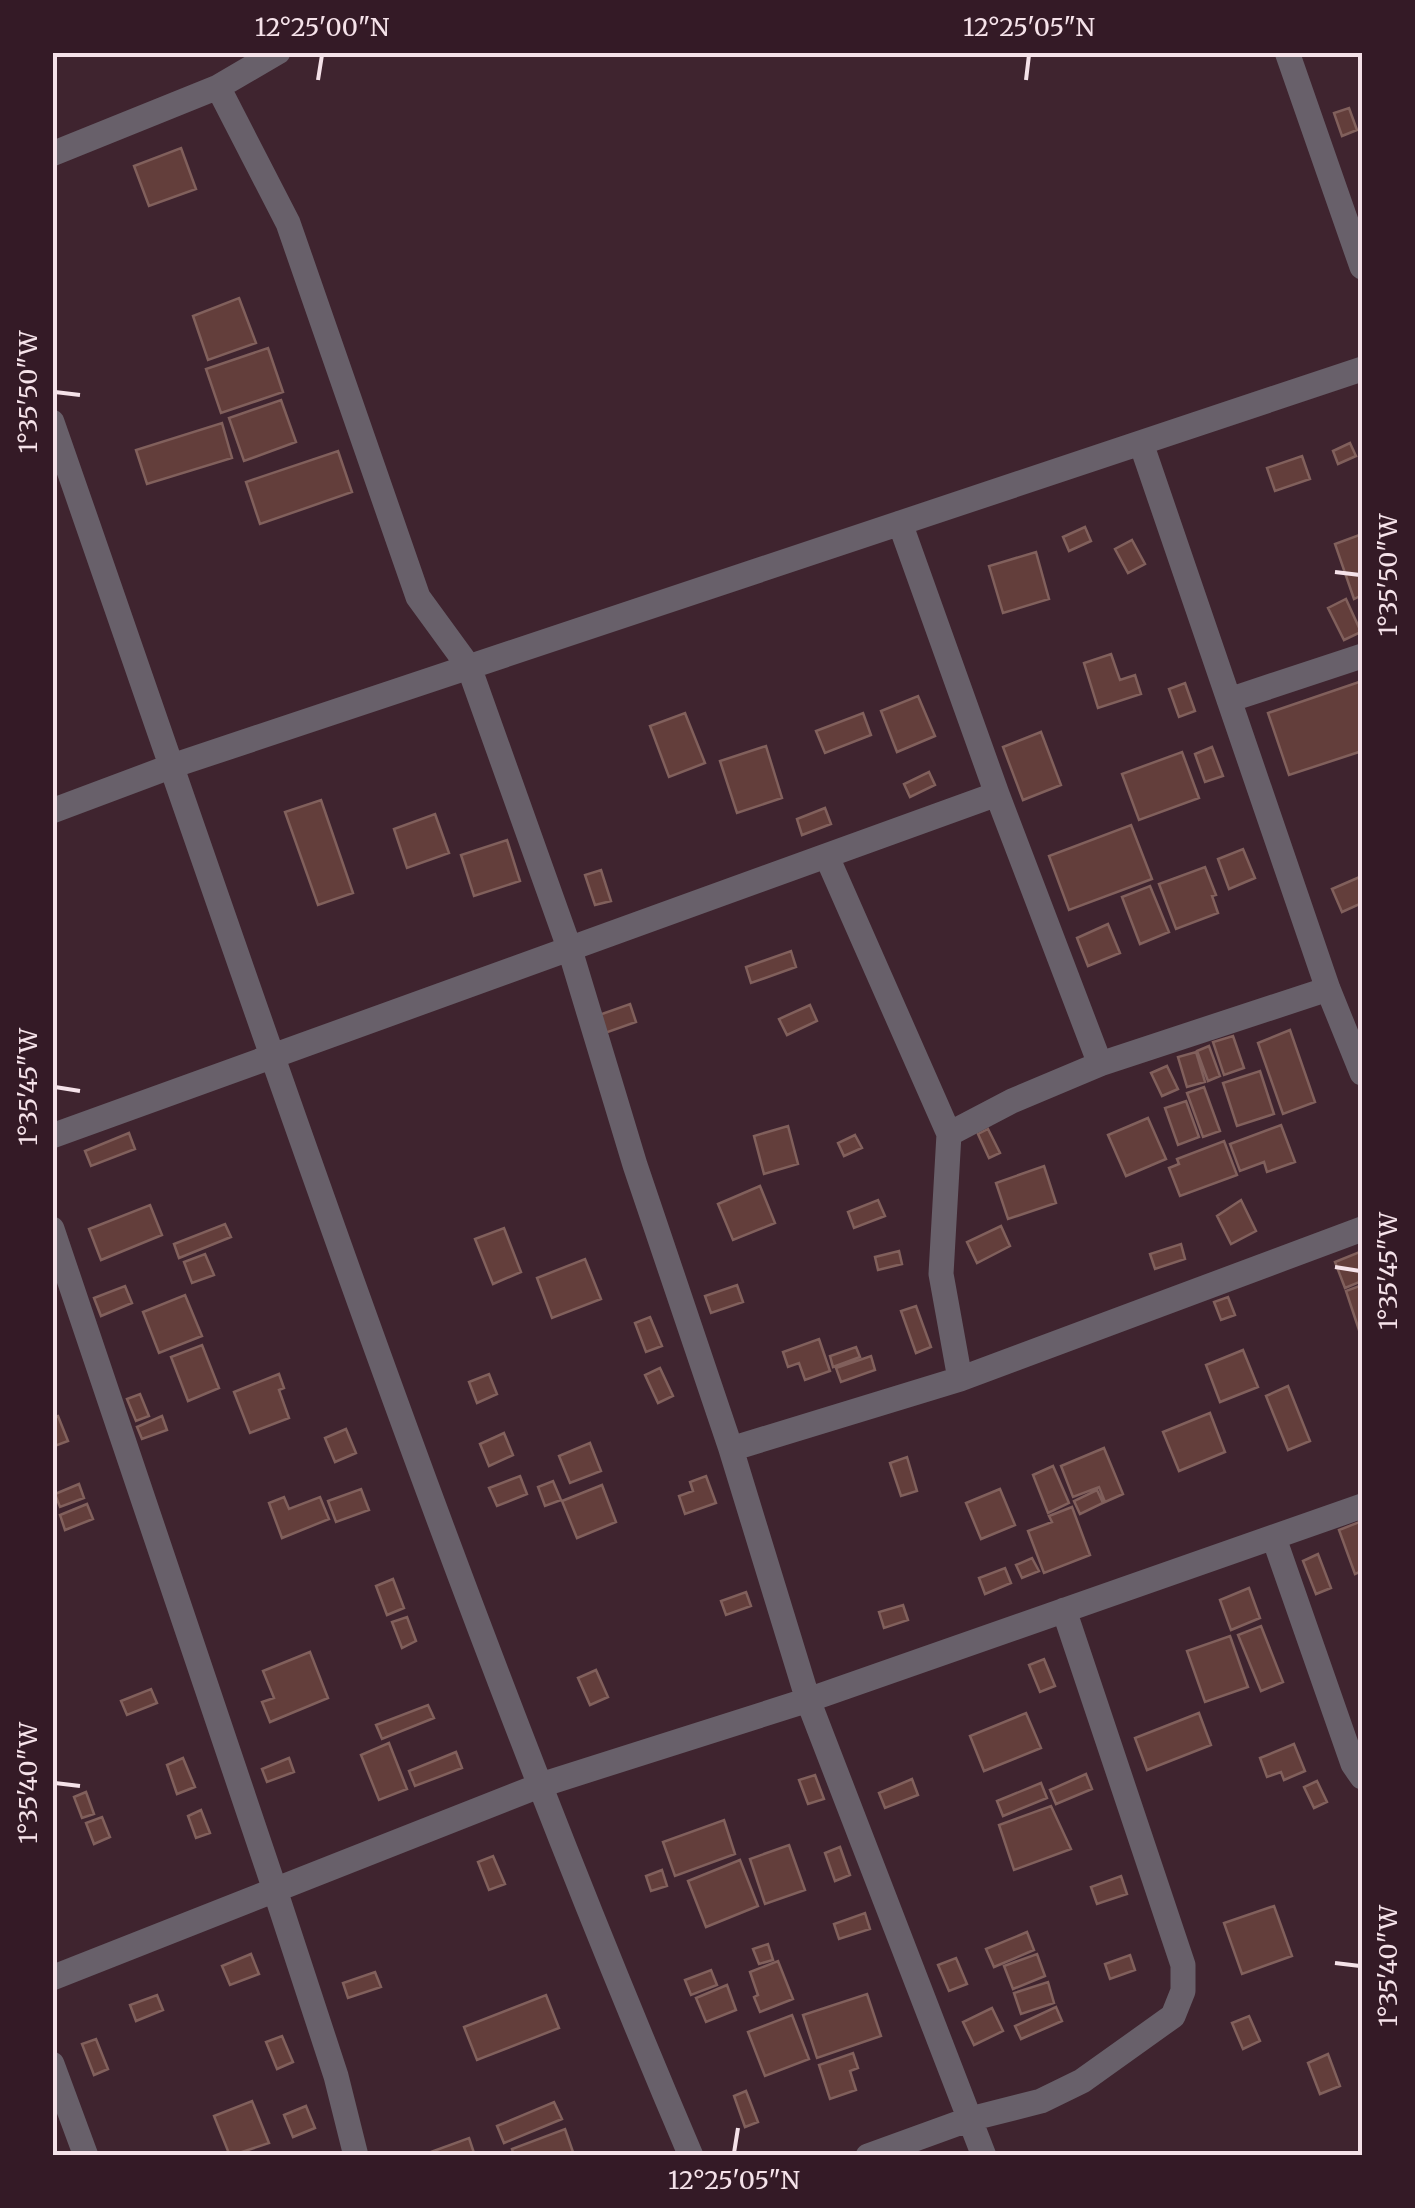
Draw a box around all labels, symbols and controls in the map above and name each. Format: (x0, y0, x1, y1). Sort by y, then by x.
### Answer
text: 12°25'00"N (255, 11, 389, 43)
text: 12°25'05"N (963, 11, 1095, 43)
text: 1°35'50"W (12, 330, 44, 453)
text: 1°35'50"W (1372, 513, 1404, 636)
text: 1°35'45"W (12, 1027, 44, 1146)
text: 1°35'45"W (1372, 1211, 1404, 1330)
text: 1°35'40"W (12, 1721, 44, 1844)
text: 1°35'40"W (1372, 1904, 1404, 2027)
text: 12°25'05"N (668, 2164, 800, 2196)

